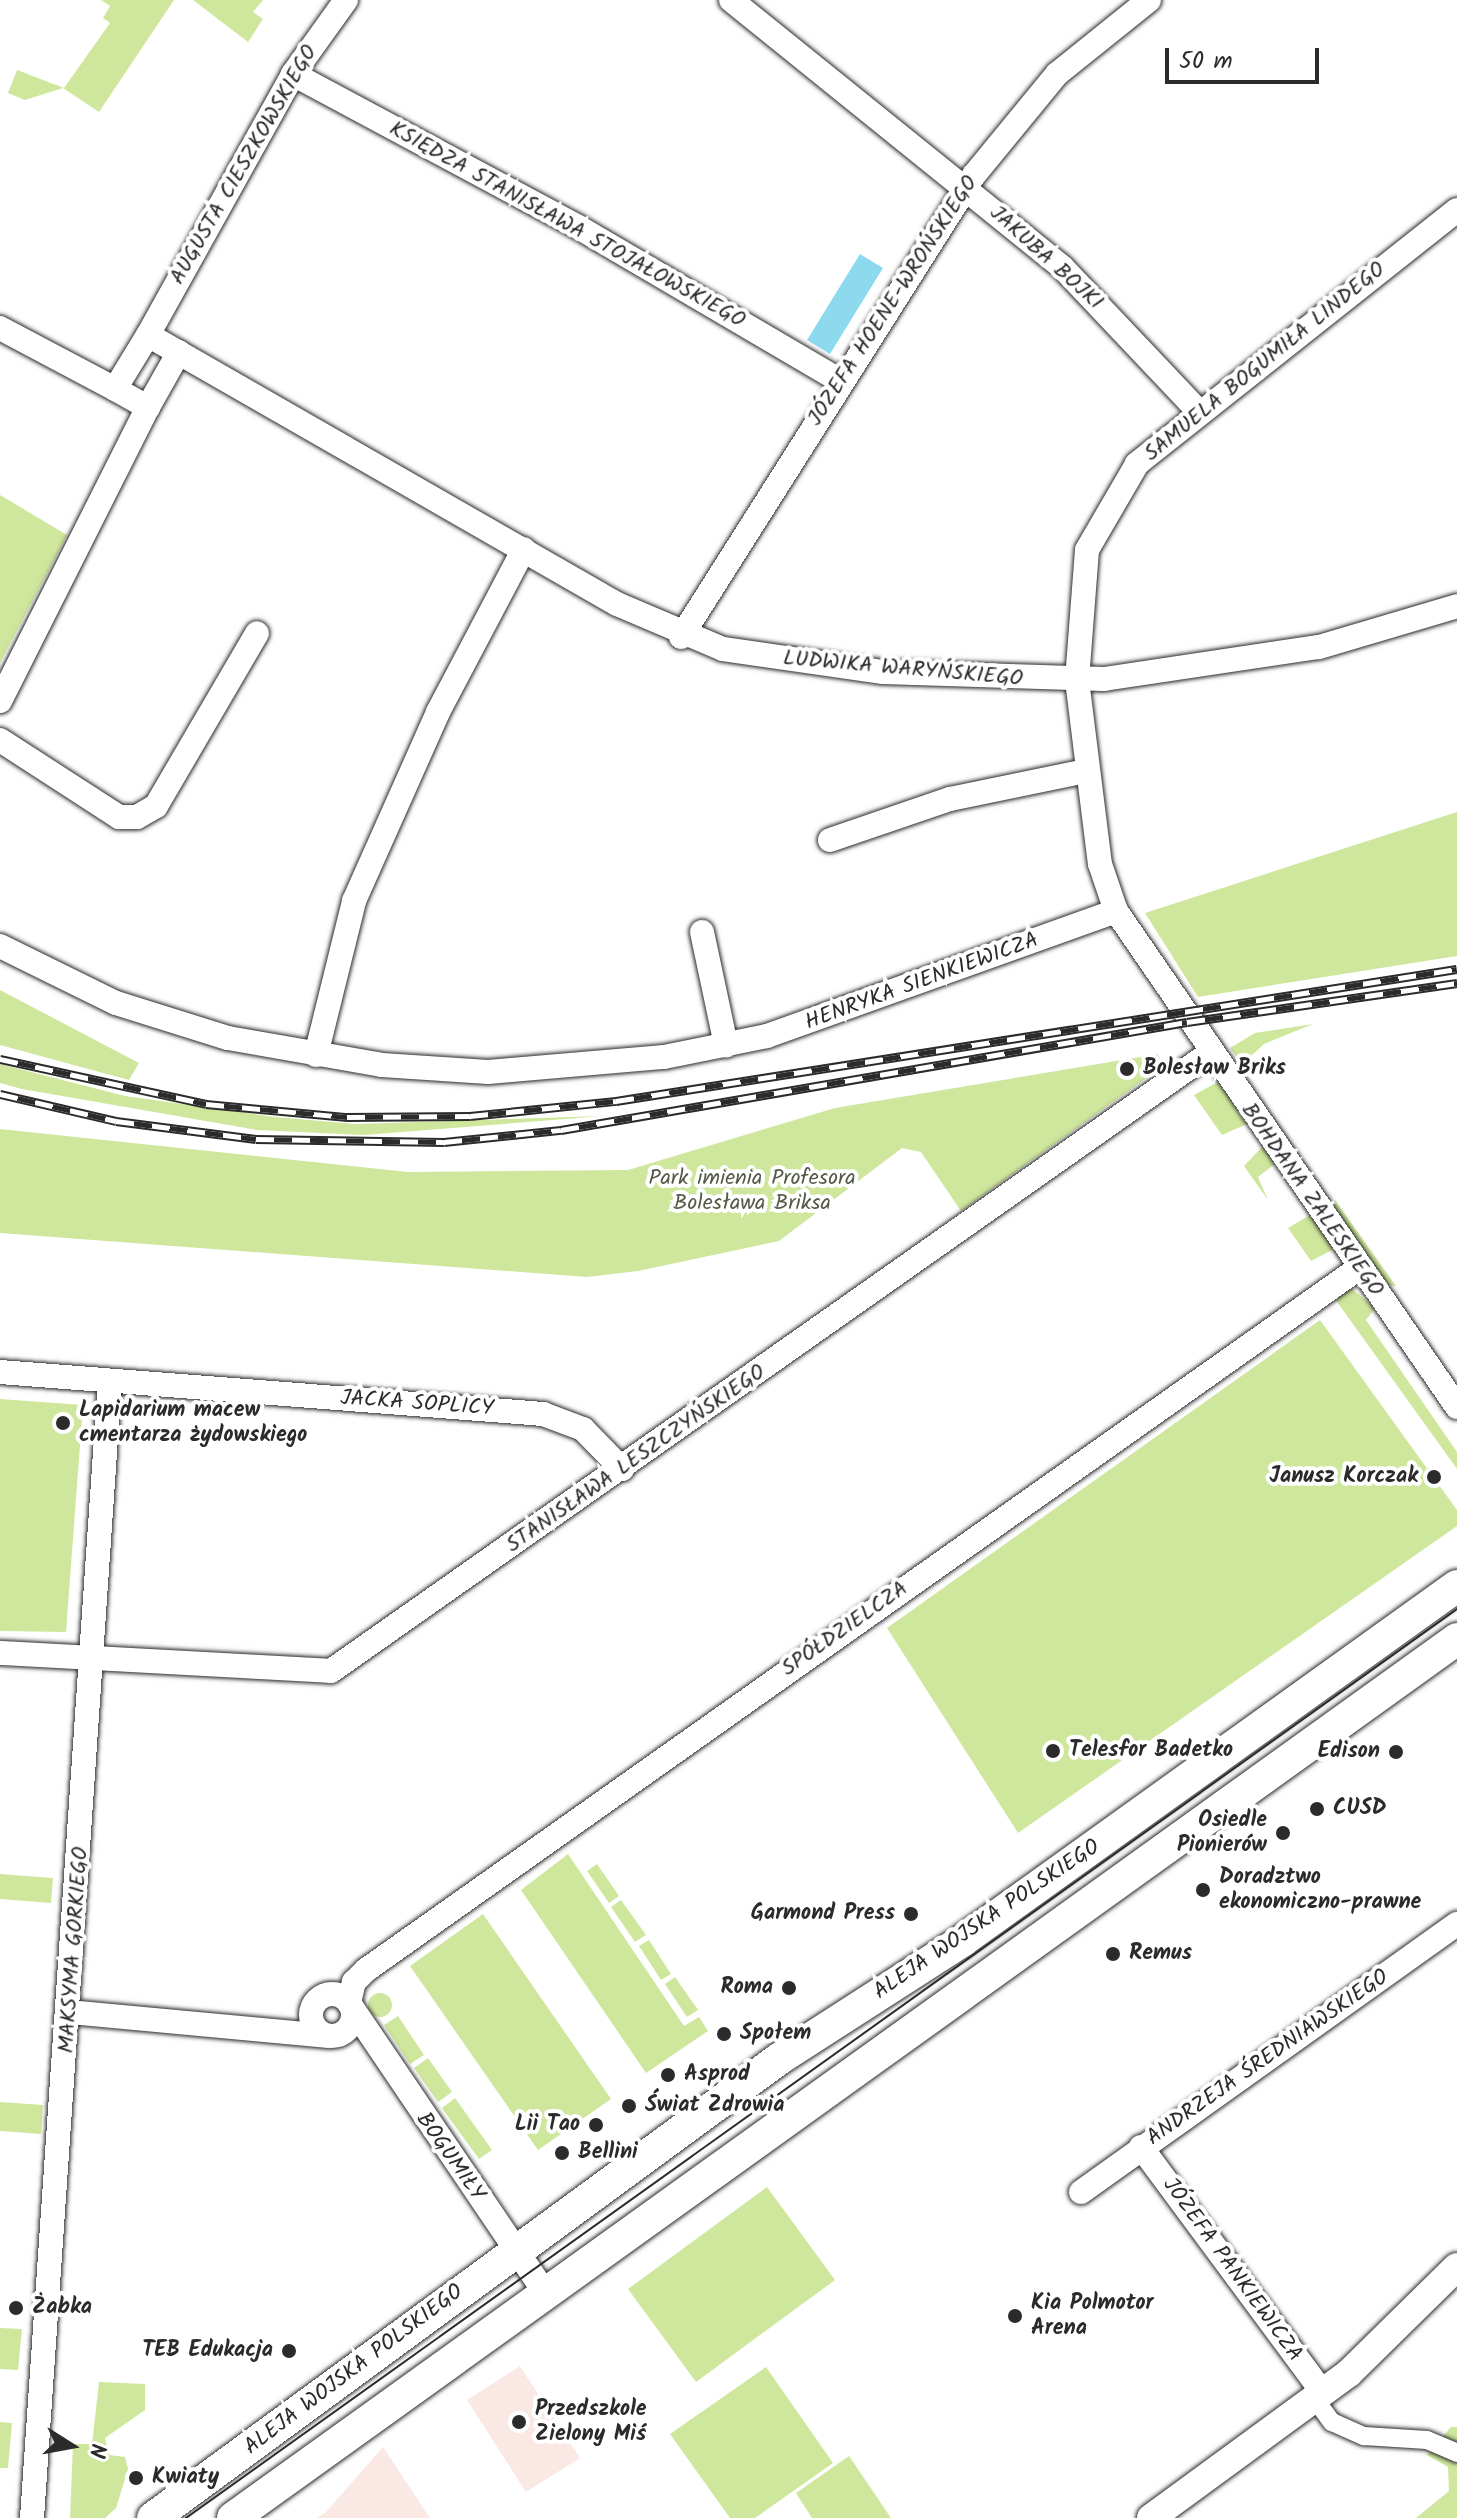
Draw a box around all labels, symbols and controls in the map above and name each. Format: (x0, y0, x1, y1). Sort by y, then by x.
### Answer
scale bar (1169, 32, 1323, 82)
street label: AUGUSTA CIESZKOWSKIEGO (165, 41, 323, 289)
text: 50 m (1179, 42, 1233, 81)
street label: KSIĘDZA STANISŁAWA STOJAŁOWSKIEGO (385, 116, 749, 334)
street label: JÓZEFA HOENE-WROŃSKIEGO (802, 171, 984, 431)
street label: JAKUBA BOJKI (984, 200, 1108, 316)
street label: SAMUELA BOGUMIŁA LINDEGO (1139, 257, 1391, 467)
street label: LUDWIKA WARYŃSKIEGO (782, 645, 1024, 693)
street label: HENRYKA SIENKIEWICZA (802, 927, 1042, 1037)
place label: Bolesław Briks (1143, 1056, 1286, 1082)
marker: Bolesław Briks (1118, 1060, 1136, 1078)
street label: BOHDANA ZALESKIEGO (1235, 1098, 1389, 1302)
park label: Park imienia Profesora Bolesława Briksa (649, 1165, 855, 1216)
street label: STANISŁAWA LESZCZYŃSKIEGO (501, 1359, 771, 1559)
street label: JACKA SOPLICY (339, 1385, 495, 1423)
place label: Lapidarium macew cmentarza żydowskiego (79, 1397, 307, 1448)
marker: Lapidarium macew cmentarza żydowskiego (54, 1414, 72, 1432)
place label: Janusz Korczak (1269, 1464, 1418, 1490)
marker: Janusz Korczak (1425, 1468, 1443, 1486)
street label: SPÓŁDZIELCZA (777, 1576, 913, 1682)
place label: Telesfor Badetko (1069, 1738, 1233, 1764)
place label: Edison (1318, 1739, 1380, 1765)
marker: Telesfor Badetko (1044, 1742, 1062, 1760)
marker: Edison (1387, 1743, 1405, 1761)
place label: CUSD (1333, 1796, 1386, 1822)
marker: CUSD (1308, 1800, 1326, 1818)
place label: Osiedle Pionierów (1177, 1807, 1267, 1858)
marker: Osiedle Pionierów (1274, 1824, 1292, 1842)
street label: ALEJA WOJSKA POLSKIEGO (869, 1834, 1105, 2006)
street label: MAKSYMA GORKIEGO (54, 1846, 94, 2054)
place label: Doradztwo ekonomiczno-prawne (1219, 1864, 1421, 1916)
marker: Doradztwo ekonomiczno-prawne (1194, 1881, 1212, 1899)
place label: Garmond Press (751, 1901, 895, 1927)
marker: Garmond Press (902, 1905, 920, 1923)
place label: Remus (1129, 1941, 1192, 1967)
marker: Remus (1104, 1945, 1122, 1963)
street label: ANDRZEJA ŚREDNIAWSKIEGO (1142, 1964, 1394, 2152)
place label: Roma (721, 1975, 773, 2001)
marker: Roma (780, 1979, 798, 1997)
place label: Społem (740, 2021, 811, 2047)
marker: Społem (715, 2025, 733, 2043)
place label: Asprod (684, 2062, 750, 2088)
marker: Asprod (659, 2066, 677, 2084)
place label: Świat Zdrowia (645, 2093, 784, 2119)
marker: Świat Zdrowia (620, 2097, 638, 2115)
street label: BOGUMIŁY (410, 2108, 490, 2206)
place label: Lii Tao (515, 2112, 580, 2138)
marker: Lii Tao (587, 2116, 605, 2134)
place label: Bellini (578, 2140, 638, 2166)
marker: Bellini (553, 2144, 571, 2162)
street label: JÓZEFA PANKIEWICZA (1156, 2173, 1308, 2367)
street label: ALEJA WOJSKA POLSKIEGO (239, 2279, 469, 2461)
place label: Kia Polmotor Arena (1031, 2290, 1154, 2342)
place label: Żabka (32, 2295, 92, 2321)
marker: Żabka (7, 2299, 25, 2317)
marker: Kia Polmotor Arena (1006, 2307, 1024, 2325)
place label: TEB Edukacja (142, 2338, 273, 2364)
marker: TEB Edukacja (280, 2342, 298, 2360)
place label: Przedszkole Zielony Miś (535, 2396, 646, 2448)
north arrow (32, 2406, 112, 2486)
marker: Przedszkole Zielony Miś (510, 2413, 528, 2431)
text: N (78, 2441, 115, 2461)
place label: Kwiaty (152, 2465, 219, 2491)
marker: Kwiaty (127, 2469, 145, 2487)

